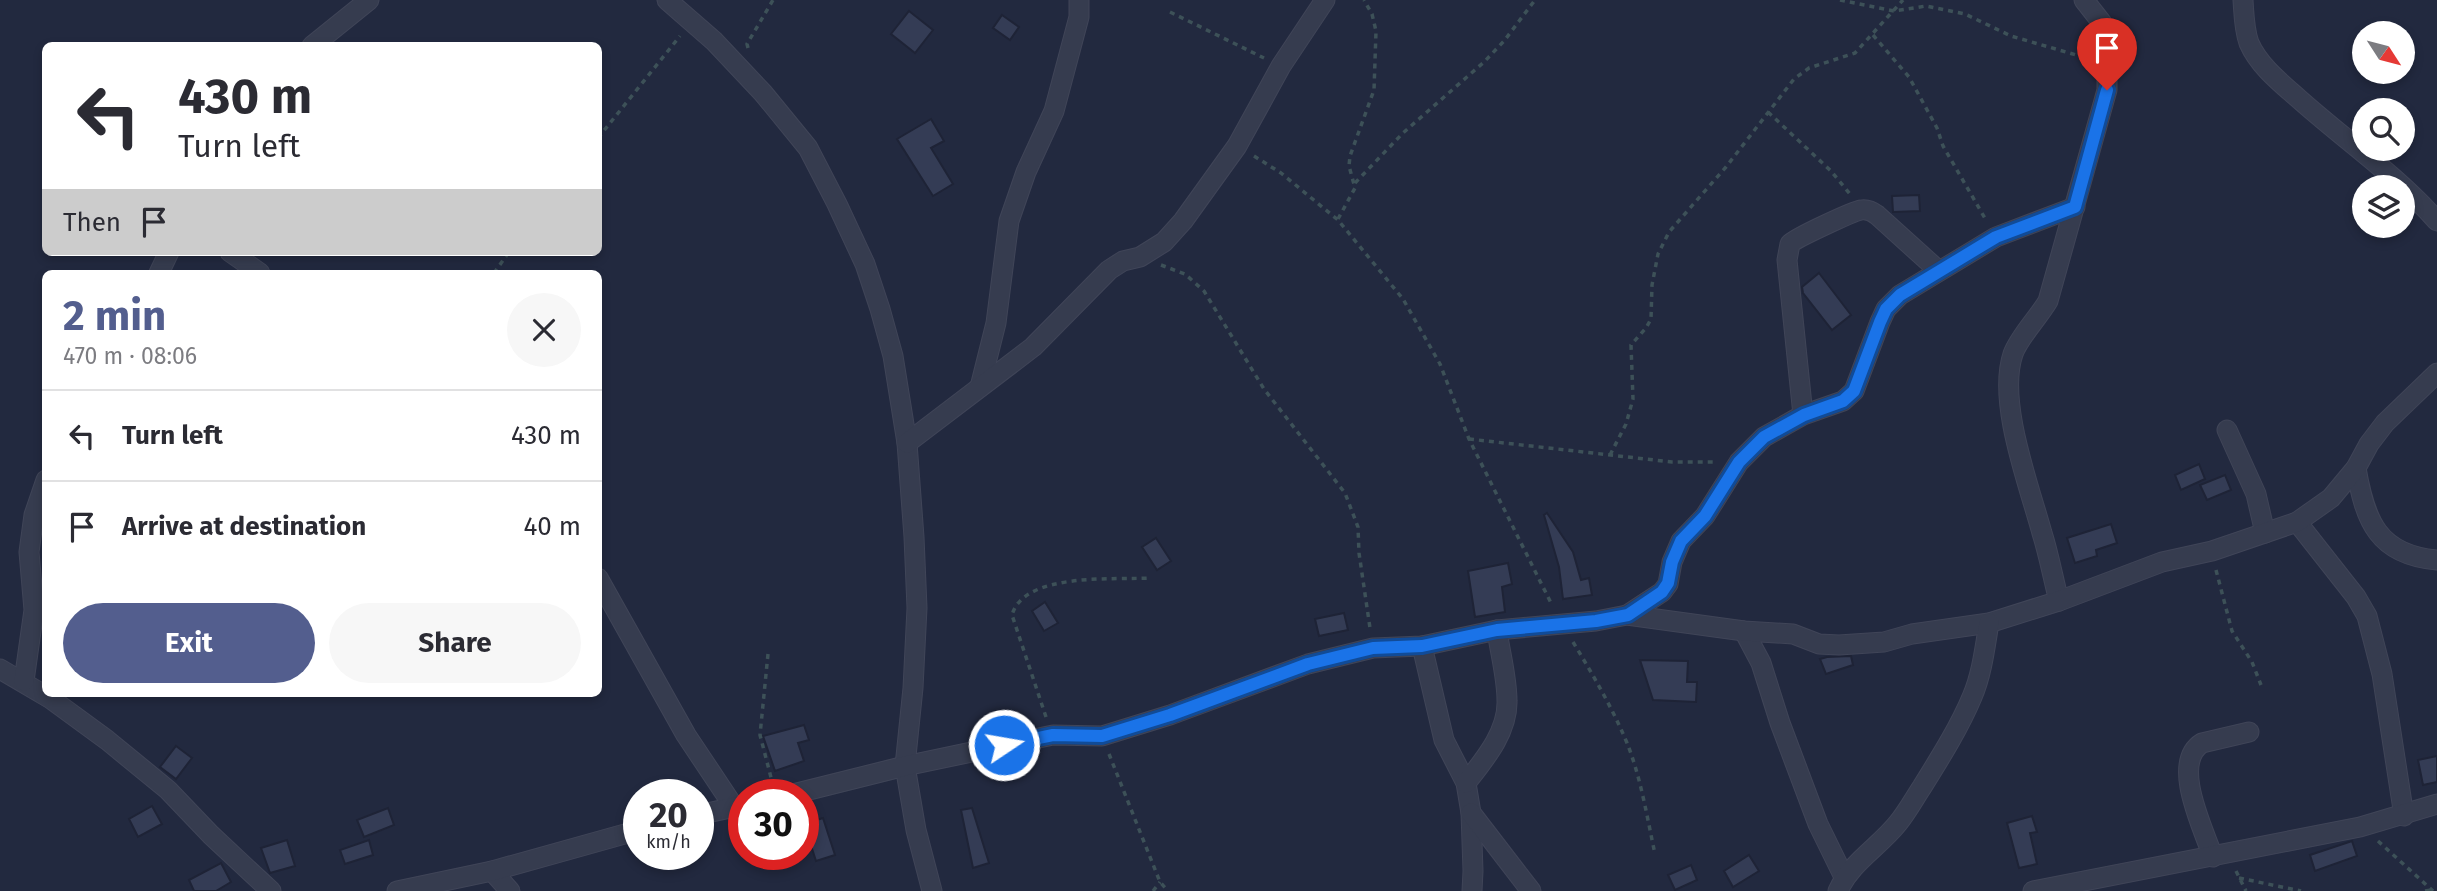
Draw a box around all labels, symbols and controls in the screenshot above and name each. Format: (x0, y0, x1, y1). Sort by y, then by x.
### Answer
pin (2077, 18, 2137, 90)
north arrow (2352, 21, 2415, 84)
map controls (2352, 21, 2415, 238)
icon: arrive (2088, 29, 2126, 67)
text: 430 m (178, 67, 312, 126)
icon: left (63, 70, 154, 161)
button: search (2352, 98, 2415, 161)
text: Turn left (178, 127, 300, 165)
button: layers (2352, 175, 2415, 238)
icon: arrive (135, 203, 173, 241)
text: Then (63, 207, 121, 238)
text: 2 min (63, 291, 166, 341)
button: close (507, 293, 581, 367)
text: 470 m · 08:06 (63, 342, 197, 370)
icon: left (63, 417, 101, 455)
text: Turn left (122, 420, 223, 451)
text: 430 m (511, 420, 581, 451)
icon: arrive (63, 508, 101, 546)
text: Arrive at destination (122, 511, 366, 542)
text: 40 m (523, 511, 581, 542)
button: Exit (63, 603, 315, 683)
button: Share (329, 603, 581, 683)
position arrow (967, 708, 1041, 782)
speed limit sign: 30 (728, 779, 819, 870)
text: 20 (649, 794, 688, 836)
text: km/h (646, 831, 691, 853)

